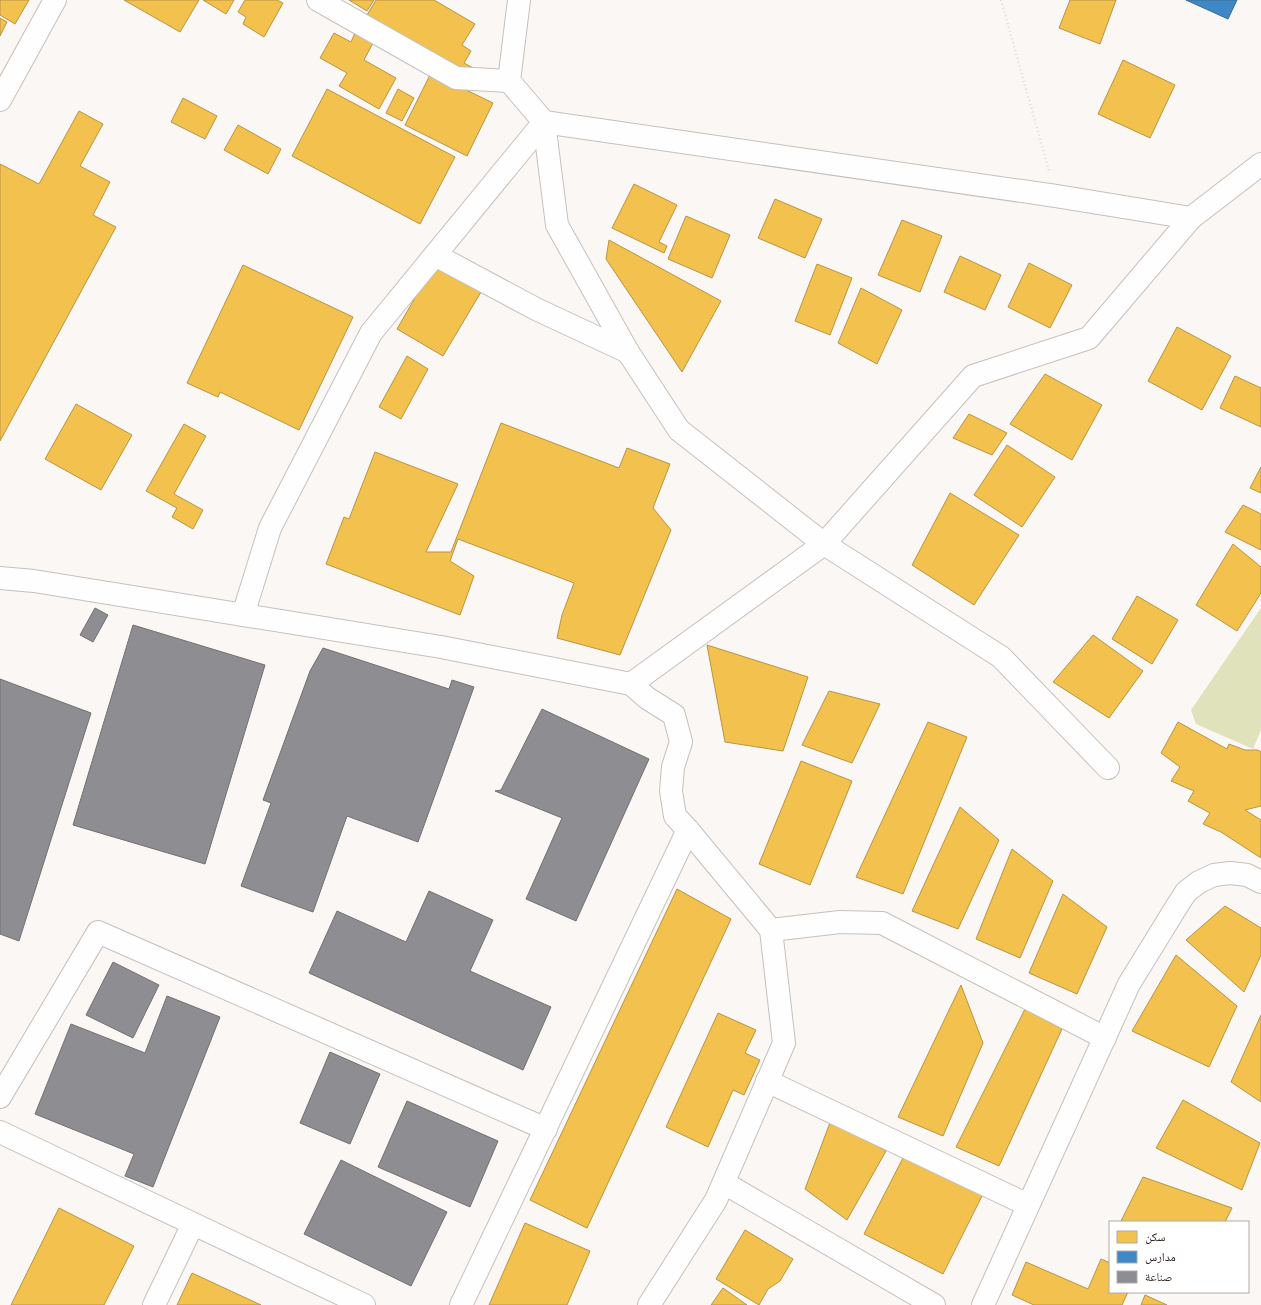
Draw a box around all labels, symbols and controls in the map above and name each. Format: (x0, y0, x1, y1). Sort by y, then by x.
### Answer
legend (1109, 1221, 1249, 1293)
text: سكن (1145, 1230, 1166, 1244)
text: مدارس (1145, 1250, 1176, 1264)
text: صناعة (1145, 1270, 1172, 1284)

